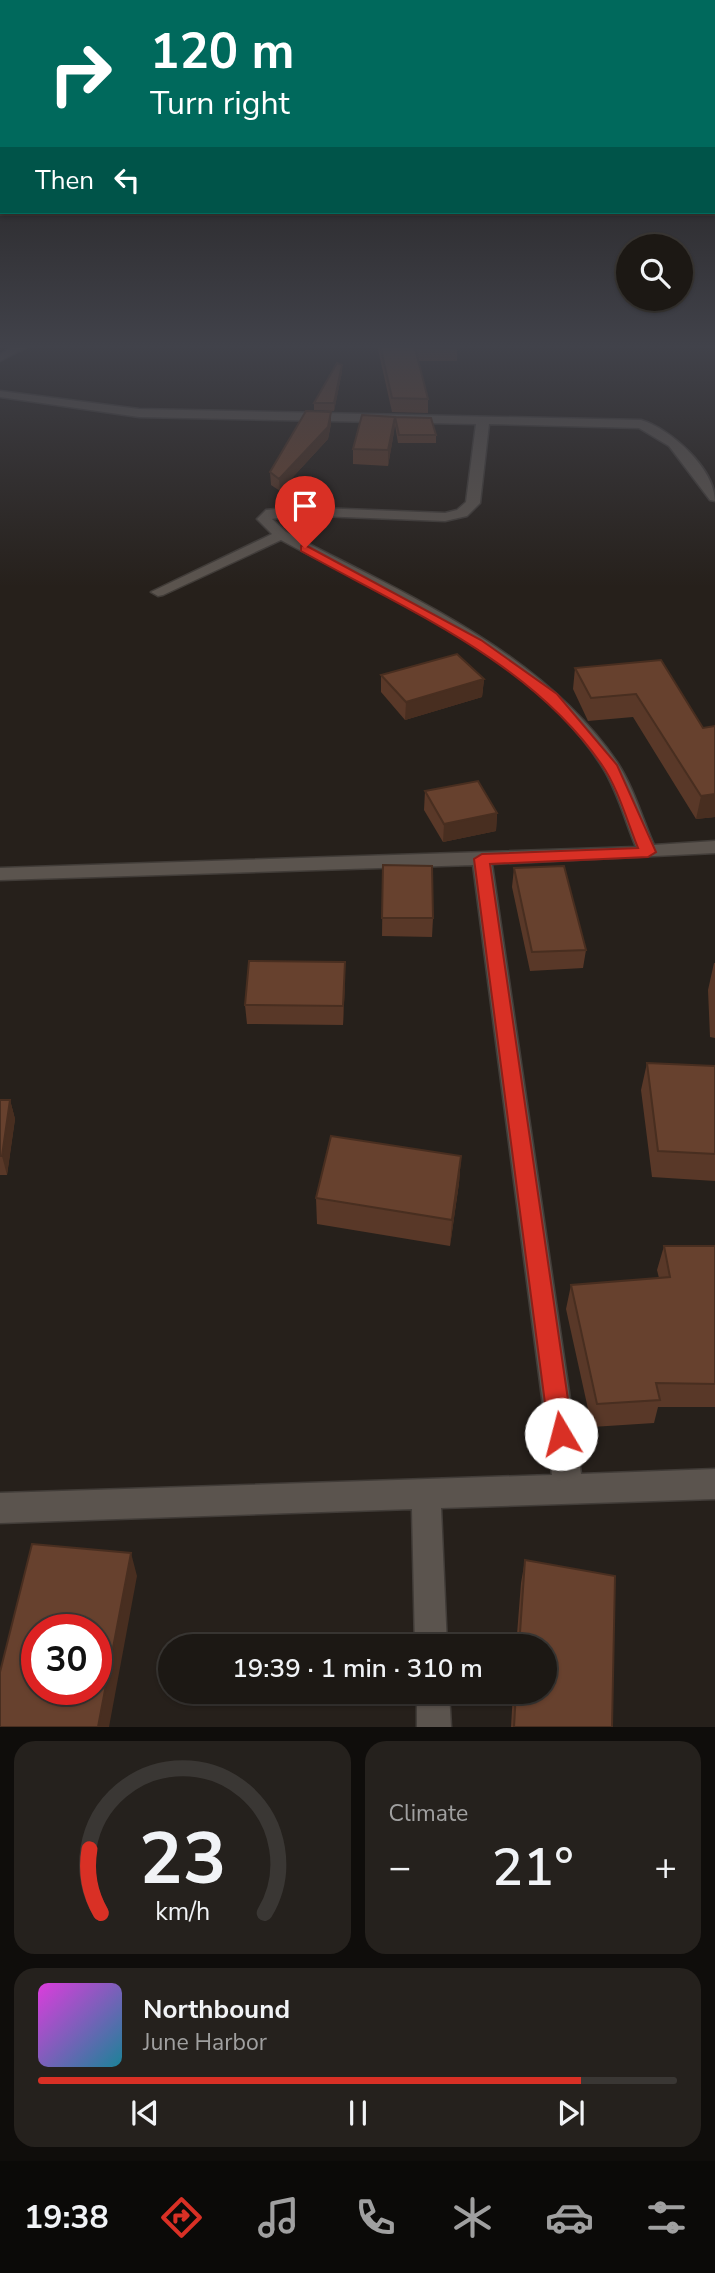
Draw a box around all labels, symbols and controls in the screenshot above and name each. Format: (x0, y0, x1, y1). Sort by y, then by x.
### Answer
text: 120 m (150, 18, 294, 85)
icon: right (35, 28, 126, 119)
text: Turn right (150, 82, 290, 125)
icon: left (108, 161, 146, 199)
text: Then (35, 163, 94, 198)
map controls (616, 234, 693, 311)
button: search (616, 234, 693, 311)
pin (275, 476, 335, 548)
icon: arrive (286, 487, 324, 525)
position arrow (524, 1397, 598, 1471)
speed limit sign: 30 (21, 1614, 112, 1705)
text: 19:39 · 1 min · 310 m (232, 1651, 483, 1686)
text: Climate (389, 1798, 468, 1829)
text: 23 (139, 1810, 226, 1910)
text: 21° (492, 1832, 574, 1903)
text: − (389, 1842, 411, 1893)
text: + (654, 1842, 677, 1893)
text: km/h (155, 1895, 210, 1929)
text: Northbound (143, 1992, 290, 2027)
text: June Harbor (143, 2027, 267, 2058)
icon: previous (126, 2094, 164, 2132)
icon: pause (339, 2094, 377, 2132)
icon: next (552, 2094, 590, 2132)
icon: directions (157, 2193, 206, 2242)
icon: music (254, 2193, 303, 2242)
icon: phone (351, 2193, 400, 2242)
icon: climate (448, 2193, 497, 2242)
icon: car (545, 2193, 594, 2242)
icon: filters (642, 2193, 691, 2242)
text: 19:38 (24, 2196, 109, 2239)

